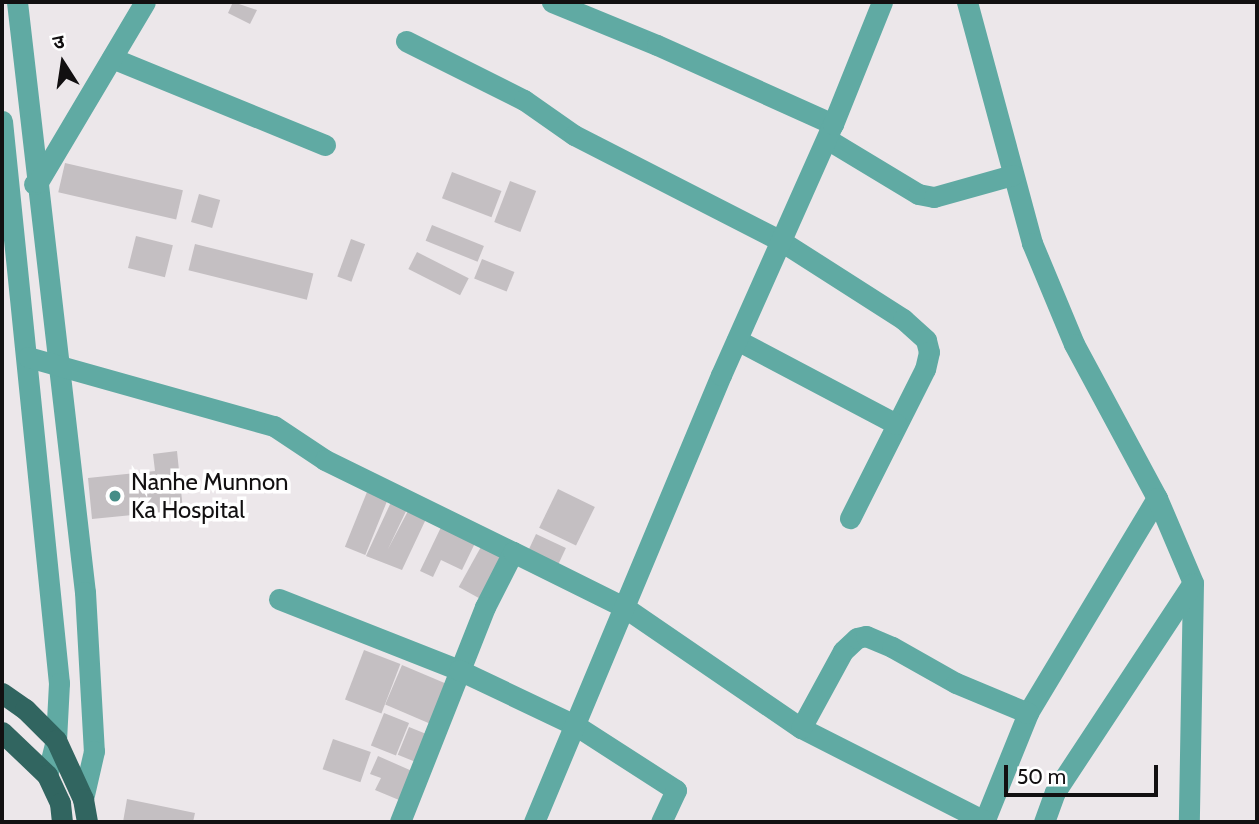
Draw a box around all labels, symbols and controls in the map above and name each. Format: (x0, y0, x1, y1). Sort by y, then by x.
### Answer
north arrow (28, 28, 98, 98)
text: उ (51, 30, 66, 54)
place label: Nanhe Munnon Ka Hospital (131, 468, 289, 524)
marker: Nanhe Munnon Ka Hospital (105, 486, 125, 506)
scale bar (1007, 750, 1161, 794)
text: 50 m (1017, 764, 1066, 789)

